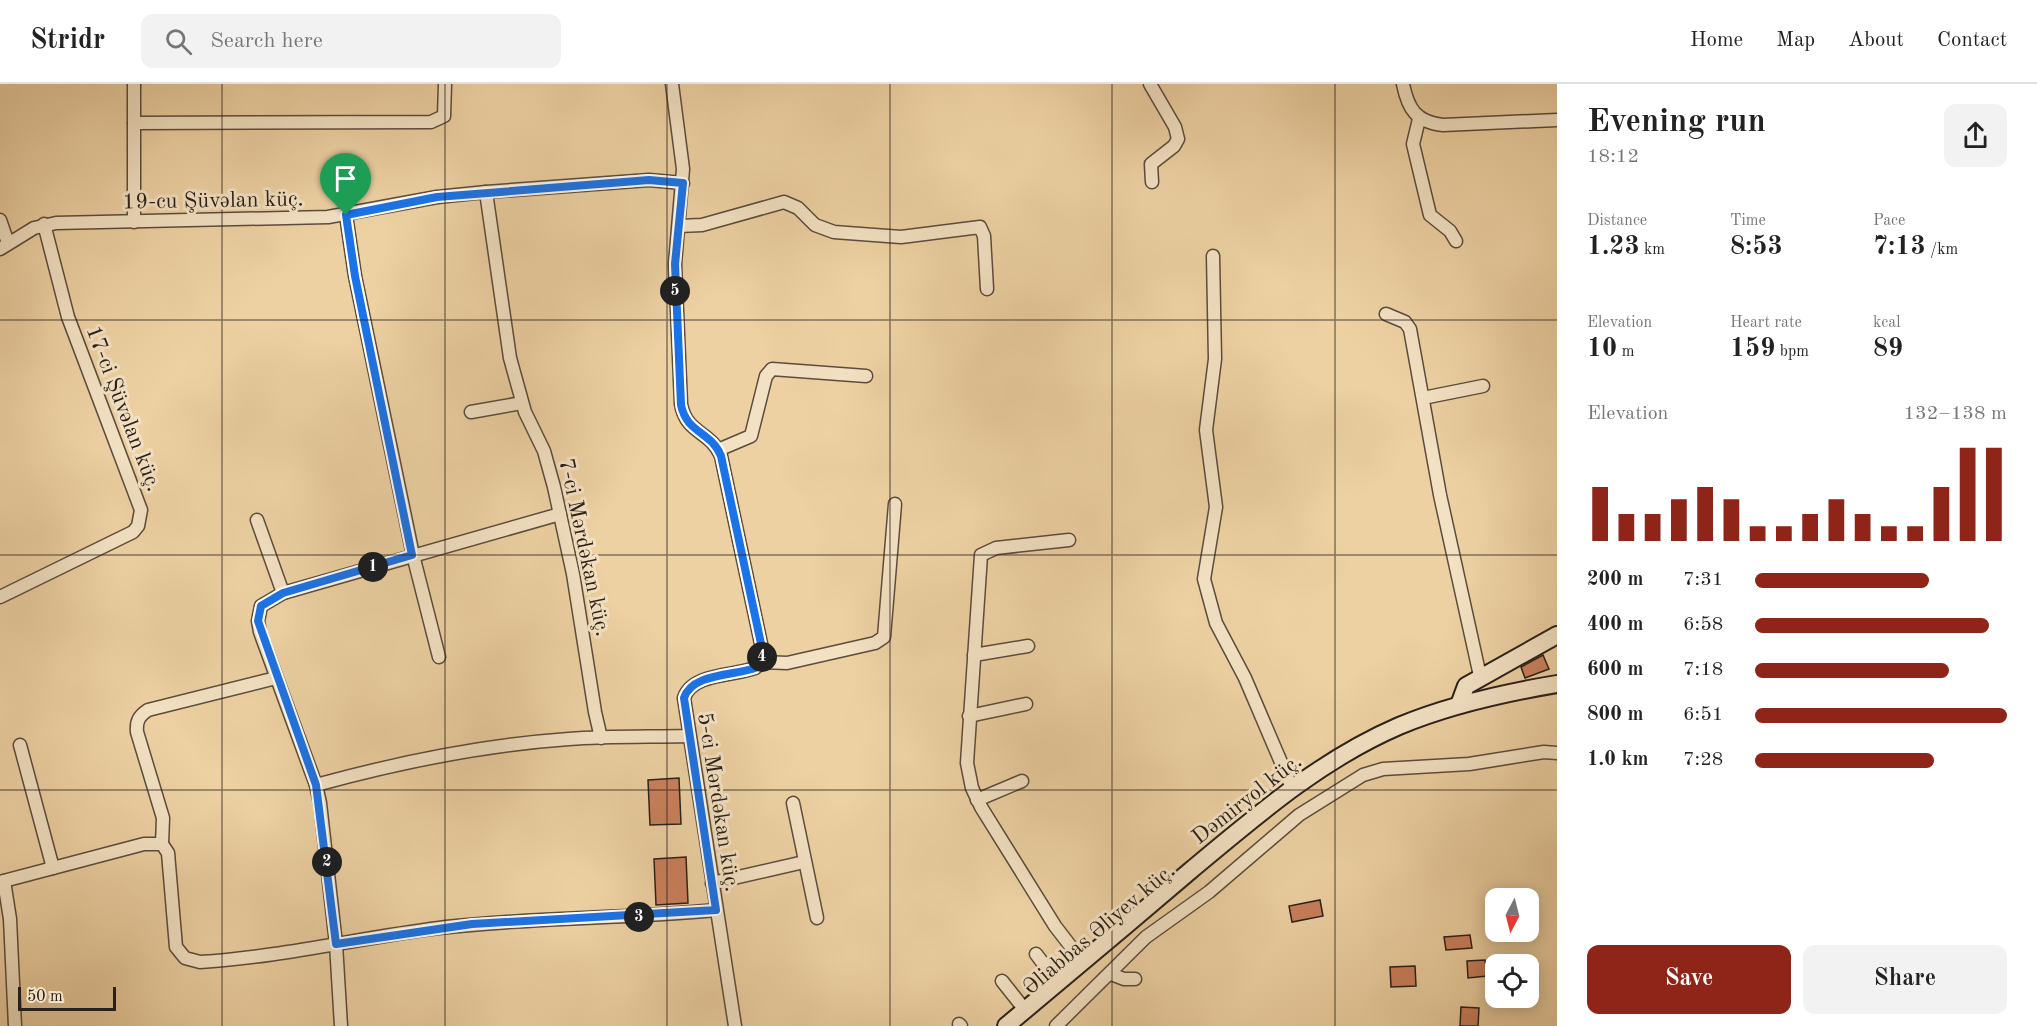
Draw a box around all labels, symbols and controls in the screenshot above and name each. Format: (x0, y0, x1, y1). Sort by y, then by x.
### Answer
search box (141, 14, 561, 68)
icon: search (162, 25, 195, 58)
text: Stridr (30, 27, 105, 55)
text: Search here (210, 30, 323, 52)
text: Home (1690, 30, 1743, 51)
text: Map (1776, 30, 1815, 51)
text: About (1848, 30, 1904, 51)
text: Contact (1937, 30, 2007, 51)
button: share (1944, 104, 2007, 167)
text: Evening run (1587, 106, 1766, 139)
text: 18:12 (1587, 147, 1639, 167)
pin (320, 153, 371, 215)
icon: arrive (329, 162, 362, 195)
street label: 19-cu Şüvəlan küç. (122, 188, 304, 214)
text: Distance (1587, 213, 1647, 229)
text: Time (1730, 213, 1766, 229)
text: Pace (1873, 213, 1905, 229)
text: 1.23 (1587, 234, 1640, 260)
text: 8:53 (1730, 234, 1783, 260)
text: 7:13 (1873, 234, 1926, 260)
text: km (1640, 242, 1665, 258)
text: /km (1926, 242, 1958, 258)
pin: 5 (660, 276, 690, 306)
text: 5 (670, 283, 680, 299)
text: Elevation (1587, 315, 1652, 331)
text: Heart rate (1730, 315, 1802, 331)
text: kcal (1873, 315, 1901, 331)
street label: 17-ci Şüvəlan küç. (81, 323, 165, 494)
text: 10 (1587, 336, 1617, 362)
text: 159 (1730, 336, 1775, 362)
text: 89 (1873, 336, 1903, 362)
text: m (1617, 344, 1634, 360)
text: bpm (1775, 344, 1809, 360)
text: Elevation (1587, 404, 1668, 424)
text: 132–138 m (1904, 404, 2007, 424)
street label: 7-ci Mərdəkan küç. (554, 457, 614, 638)
pin: 1 (358, 552, 388, 582)
text: 1 (368, 559, 378, 575)
text: 200 m (1587, 570, 1643, 590)
text: 7:31 (1683, 570, 1723, 590)
text: 400 m (1587, 615, 1643, 635)
text: 6:58 (1683, 615, 1723, 635)
pin: 4 (747, 642, 777, 672)
text: 4 (757, 649, 767, 665)
text: 600 m (1587, 660, 1643, 680)
text: 7:18 (1683, 660, 1723, 680)
text: 800 m (1587, 705, 1643, 725)
text: 6:51 (1683, 705, 1723, 725)
street label: 5-ci Mərdəkan küç. (693, 711, 743, 893)
street label: Dəmiryol küç. (1188, 750, 1306, 849)
text: 1.0 km (1587, 750, 1649, 770)
text: 7:28 (1683, 750, 1723, 770)
pin: 2 (312, 847, 342, 877)
text: 2 (322, 854, 332, 870)
street label: Əliabbas Əliyev küç. (1019, 860, 1179, 999)
north arrow (1485, 888, 1539, 942)
map controls (1485, 888, 1539, 1008)
pin: 3 (624, 902, 654, 932)
text: 3 (634, 909, 644, 925)
button: Save (1587, 945, 1791, 1014)
button: Share (1803, 945, 2007, 1014)
button: locate (1485, 954, 1539, 1008)
scale bar (18, 984, 116, 1012)
text: 50 m (27, 989, 63, 1005)

